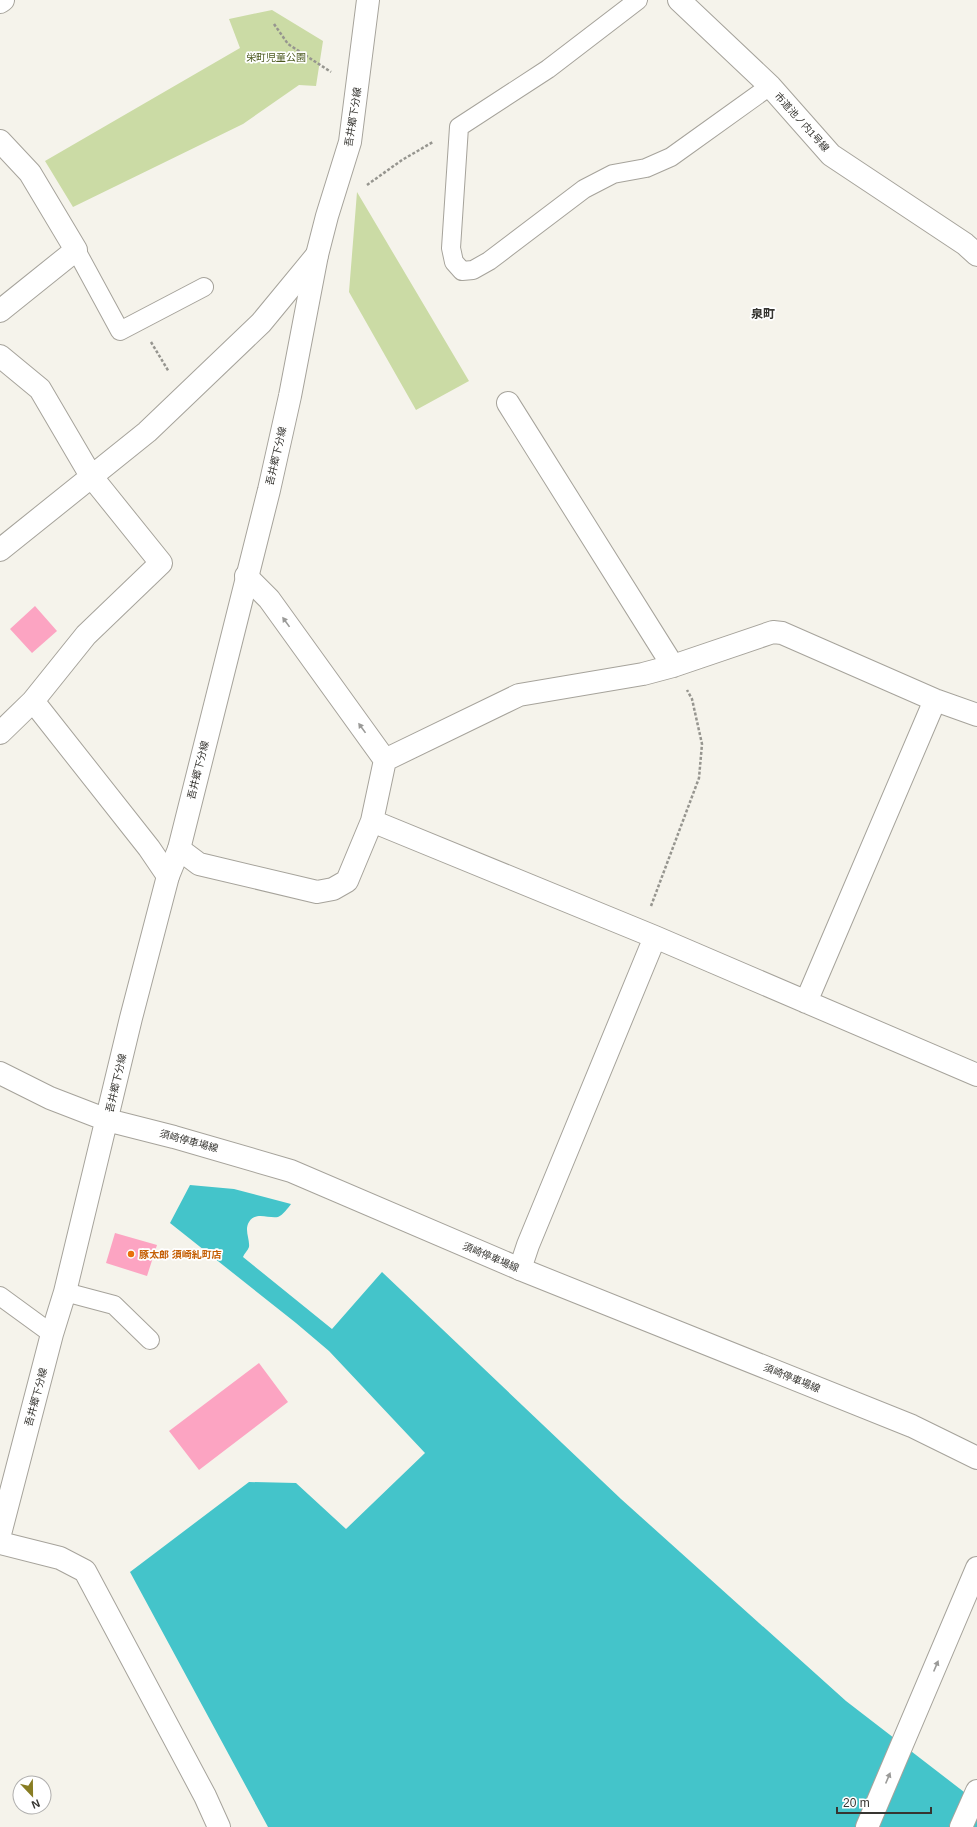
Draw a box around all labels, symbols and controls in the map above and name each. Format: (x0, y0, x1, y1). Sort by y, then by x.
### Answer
park label: 栄町児童公園 (246, 52, 306, 63)
street label: 吾井郷下分線 (343, 87, 363, 147)
street label: 市道池ノ内1号線 (773, 90, 831, 154)
district label: 泉町 (751, 307, 775, 321)
street label: 吾井郷下分線 (264, 426, 288, 486)
one-way arrow (282, 617, 290, 628)
one-way arrow (358, 723, 366, 733)
street label: 吾井郷下分線 (185, 740, 211, 800)
street label: 吾井郷下分線 (104, 1053, 128, 1113)
street label: 須崎停車場線 (159, 1128, 219, 1154)
street label: 須崎停車場線 (461, 1240, 521, 1274)
marker: 豚太郎 須崎糺町店 (126, 1249, 136, 1259)
place label: 豚太郎 須崎糺町店 (139, 1249, 222, 1260)
street label: 須崎停車場線 (762, 1362, 822, 1394)
street label: 吾井郷下分線 (23, 1367, 49, 1427)
one-way arrow (933, 1661, 939, 1672)
one-way arrow (885, 1773, 891, 1784)
north arrow (12, 1775, 52, 1815)
scale bar (837, 1789, 931, 1815)
text: 20 m (843, 1796, 870, 1810)
text: N (30, 1797, 42, 1811)

